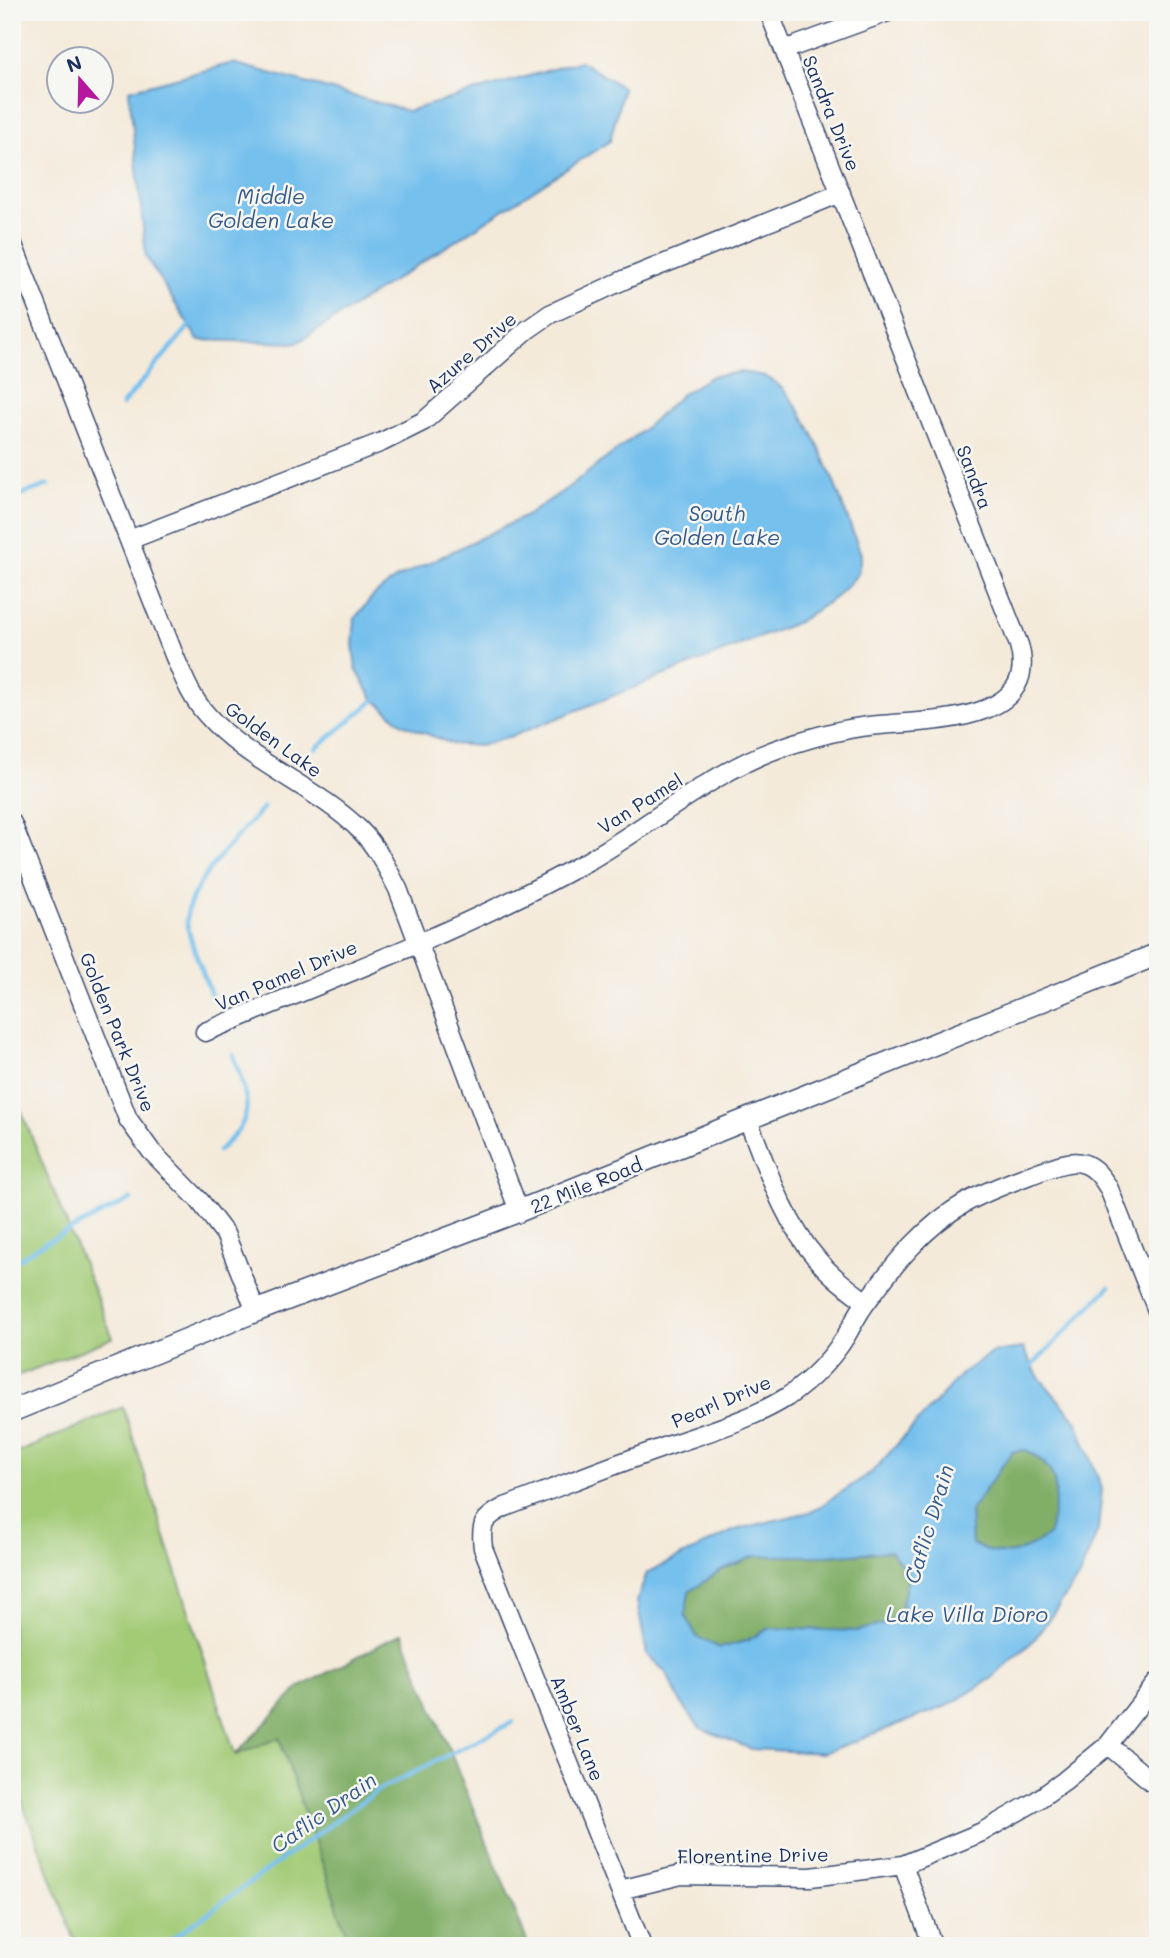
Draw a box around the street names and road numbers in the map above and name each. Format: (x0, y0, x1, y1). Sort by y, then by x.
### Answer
street label: Sandra Drive (797, 51, 867, 175)
street label: Azure Drive (421, 306, 521, 398)
street label: Sandra (951, 441, 999, 513)
street label: Golden Lake (220, 695, 328, 783)
street label: Van Pamel (593, 767, 687, 839)
street label: Van Pamel Drive (211, 934, 361, 1016)
street label: Golden Park Drive (75, 949, 161, 1115)
street label: 22 Mile Road (527, 1151, 645, 1219)
street label: Pearl Drive (667, 1369, 775, 1433)
street label: Amber Lane (545, 1671, 611, 1785)
street label: Florentine Drive (677, 1841, 829, 1869)

